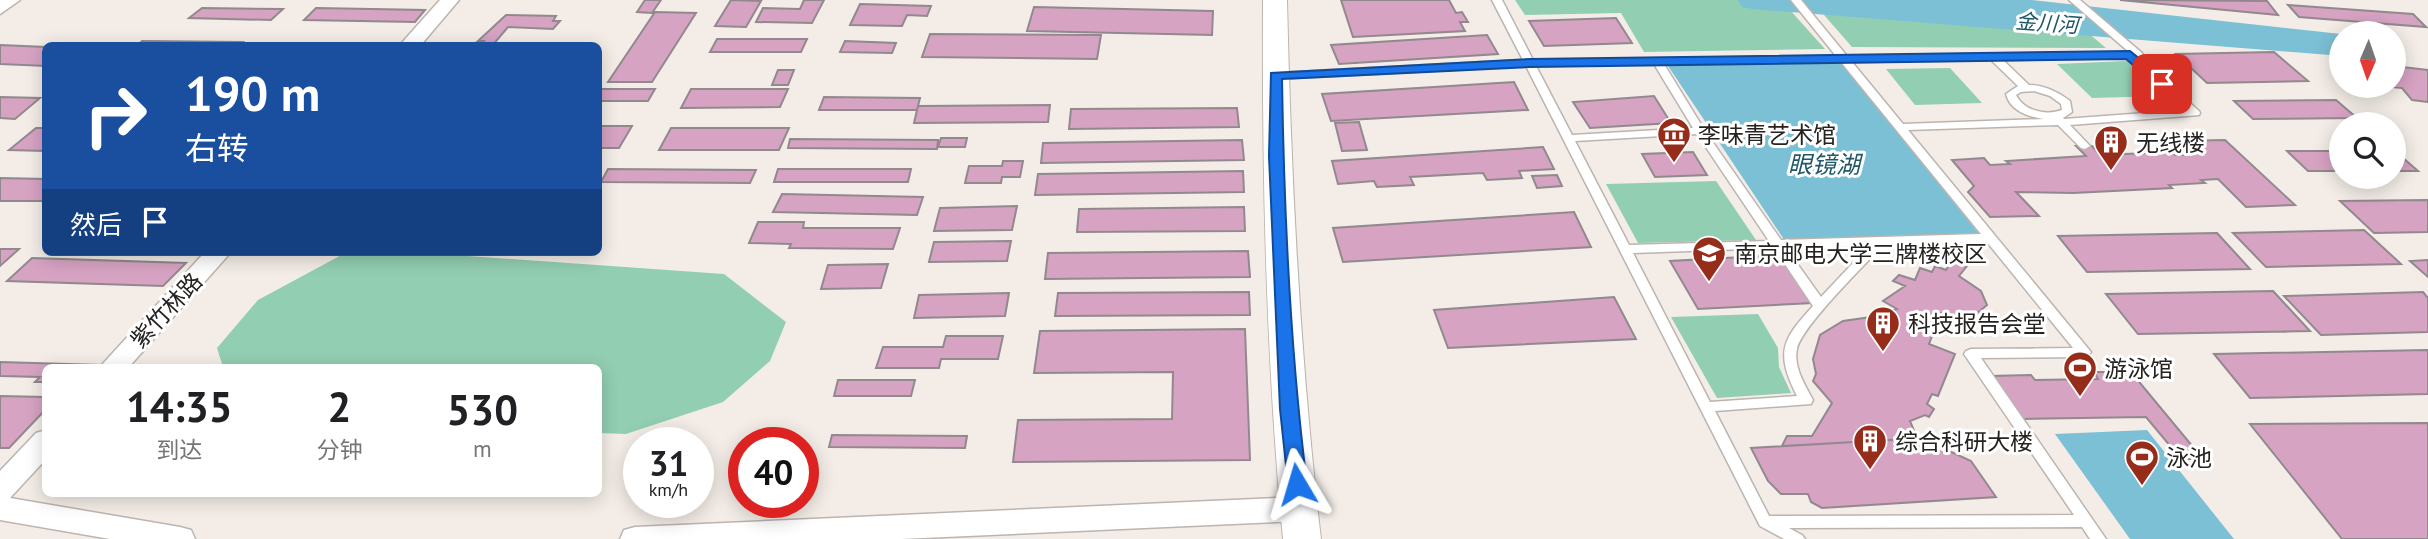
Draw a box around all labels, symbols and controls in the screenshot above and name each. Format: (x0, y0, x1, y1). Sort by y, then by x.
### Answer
water label: 金川河 (2015, 7, 2083, 39)
north arrow (2329, 21, 2406, 98)
map controls (2329, 21, 2406, 189)
pin (2132, 54, 2192, 114)
text: 190 m (185, 61, 320, 125)
icon: arrive (2143, 65, 2181, 103)
icon: right (70, 70, 161, 161)
button: search (2329, 112, 2406, 189)
museum icon: 李味青艺术馆 (1655, 115, 1693, 164)
place label: 李味青艺术馆 (1698, 120, 1836, 149)
building icon: 无线楼 (2092, 123, 2130, 172)
text: 右转 (185, 127, 249, 169)
place label: 无线楼 (2136, 128, 2205, 157)
water label: 眼镜湖 (1788, 149, 1864, 180)
icon: arrive (136, 203, 174, 241)
text: 然后 (70, 208, 122, 241)
school or university icon: 南京邮电大学三牌楼校区 (1690, 234, 1728, 283)
place label: 南京邮电大学三牌楼校区 (1734, 239, 1987, 268)
street label: 紫竹林路 (124, 266, 208, 354)
building icon: 科技报告会堂 (1864, 304, 1902, 353)
place label: 科技报告会堂 (1908, 309, 2046, 338)
sports icon: 游泳馆 (2061, 349, 2099, 398)
place label: 游泳馆 (2104, 354, 2173, 383)
text: 14:35 (126, 379, 233, 434)
text: 2 (328, 379, 351, 434)
text: 530 (447, 382, 518, 437)
building icon: 综合科研大楼 (1851, 422, 1889, 471)
speed limit sign: 40 (728, 427, 819, 518)
place label: 综合科研大楼 (1895, 427, 2033, 456)
text: m (473, 434, 492, 463)
text: 到达 (156, 435, 202, 464)
text: 分钟 (317, 435, 363, 464)
sports icon: 泳池 (2123, 438, 2161, 487)
text: 31 (649, 440, 688, 486)
place label: 泳池 (2166, 443, 2212, 472)
position arrow (1260, 447, 1334, 521)
text: km/h (649, 478, 688, 501)

